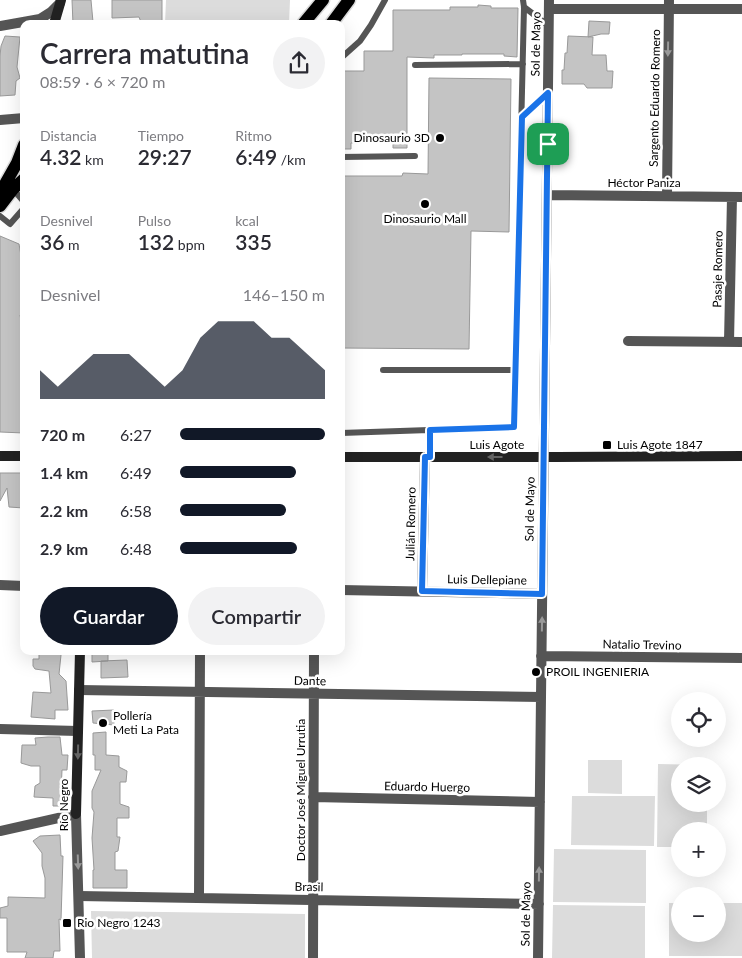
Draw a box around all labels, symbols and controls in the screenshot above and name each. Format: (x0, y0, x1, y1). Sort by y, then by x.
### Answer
street label: Sol de Mayo (527, 11, 544, 77)
street label: Sargento Eduardo Romero (646, 29, 663, 167)
text: Carrera matutina (40, 36, 249, 70)
button: share (273, 37, 325, 89)
one-way arrow (664, 41, 672, 57)
text: 08:59 · 6 × 720 m (40, 72, 165, 91)
pin (527, 123, 569, 165)
text: Distancia (40, 127, 97, 144)
text: Tiempo (138, 127, 184, 144)
text: Ritmo (235, 127, 272, 144)
place label: Dinosaurio 3D (354, 130, 430, 145)
icon: arrive (534, 130, 562, 158)
marker: Dinosaurio 3D (434, 132, 446, 144)
text: 4.32 (40, 144, 82, 169)
text: 29:27 (138, 144, 192, 169)
text: 6:49 (235, 144, 277, 169)
text: km (82, 151, 104, 168)
text: /km (277, 151, 306, 168)
street label: Héctor Paniza (607, 175, 681, 190)
marker: Dinosaurio Mall (419, 198, 431, 210)
place label: Dinosaurio Mall (384, 211, 466, 226)
text: Desnivel (40, 212, 93, 229)
text: Pulso (138, 212, 171, 229)
text: kcal (235, 212, 259, 229)
text: 36 (40, 229, 64, 254)
text: 132 (138, 229, 174, 254)
text: 335 (235, 229, 272, 254)
street label: Pasaje Romero (709, 230, 726, 308)
text: m (64, 236, 79, 253)
text: bpm (174, 236, 205, 253)
text: Desnivel (40, 285, 100, 304)
text: 146–150 m (243, 285, 325, 304)
text: 720 m (40, 425, 85, 444)
text: 6:27 (120, 425, 152, 444)
street label: Luis Agote (470, 437, 524, 452)
place label: Luis Agote 1847 (617, 437, 703, 452)
marker: Luis Agote 1847 (601, 439, 613, 451)
one-way arrow (486, 453, 502, 461)
text: 1.4 km (40, 463, 88, 482)
text: 6:49 (120, 463, 152, 482)
street label: Sol de Mayo (521, 476, 538, 542)
street label: Julián Romero (402, 487, 419, 561)
text: 2.2 km (40, 501, 88, 520)
text: 6:58 (120, 501, 152, 520)
text: 2.9 km (40, 539, 88, 558)
text: 6:48 (120, 539, 152, 558)
street label: Luis Dellepiane (447, 571, 527, 588)
button: Guardar (40, 587, 178, 645)
button: Compartir (188, 587, 325, 645)
one-way arrow (538, 616, 546, 632)
street label: Natalio Trevino (602, 636, 682, 653)
place label: PROIL INGENIERIA (546, 664, 650, 679)
marker: PROIL INGENIERIA (530, 666, 542, 678)
street label: Dante (294, 673, 326, 688)
map controls (671, 692, 726, 942)
button: locate (671, 692, 726, 747)
place label: Pollería Meti La Pata (113, 708, 179, 737)
marker: Pollería Meti La Pata (97, 717, 109, 729)
street label: Doctor José Miguel Urrutia (293, 719, 308, 861)
one-way arrow (73, 745, 81, 761)
button: layers (671, 757, 726, 812)
street label: Río Negro (56, 778, 71, 831)
street label: Eduardo Huergo (384, 778, 470, 795)
button: + (671, 822, 726, 877)
one-way arrow (74, 855, 82, 871)
one-way arrow (535, 866, 543, 882)
street label: Brasil (294, 879, 324, 894)
street label: Sol de Mayo (517, 881, 534, 947)
button: − (671, 887, 726, 942)
place label: Rio Negro 1243 (77, 915, 161, 930)
marker: Rio Negro 1243 (61, 917, 73, 929)

